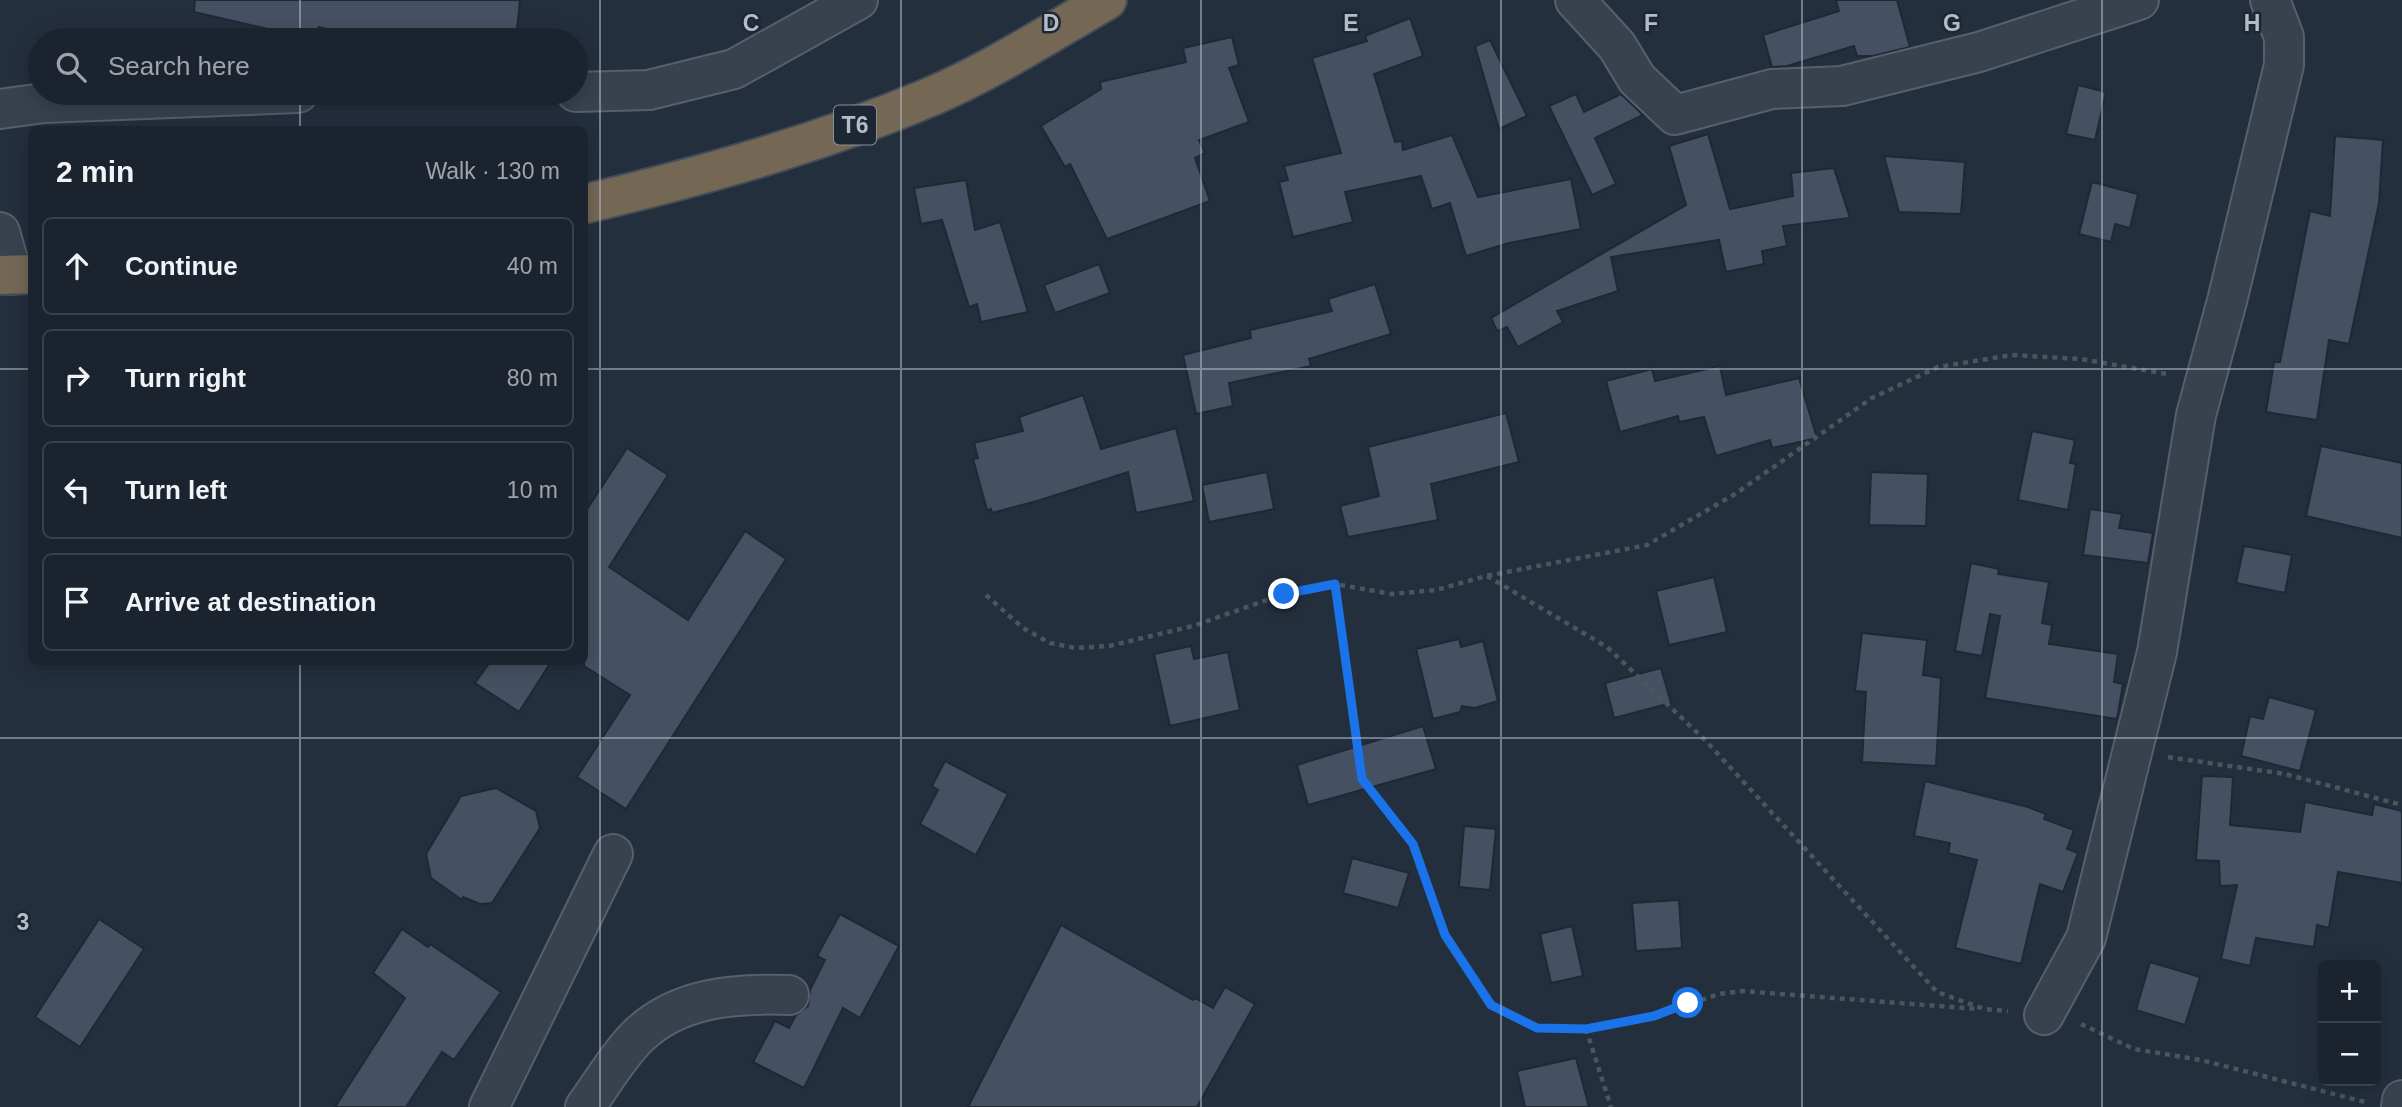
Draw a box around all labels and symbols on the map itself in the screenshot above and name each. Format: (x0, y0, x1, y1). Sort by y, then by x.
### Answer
text: C (743, 10, 759, 36)
text: D (1043, 10, 1059, 36)
text: E (1343, 10, 1359, 36)
text: F (1644, 10, 1658, 36)
text: G (1943, 10, 1961, 36)
text: H (2244, 10, 2260, 36)
road number: T6 (834, 106, 876, 144)
route end (1268, 578, 1299, 609)
text: 3 (17, 909, 29, 935)
route start (1672, 987, 1703, 1018)

